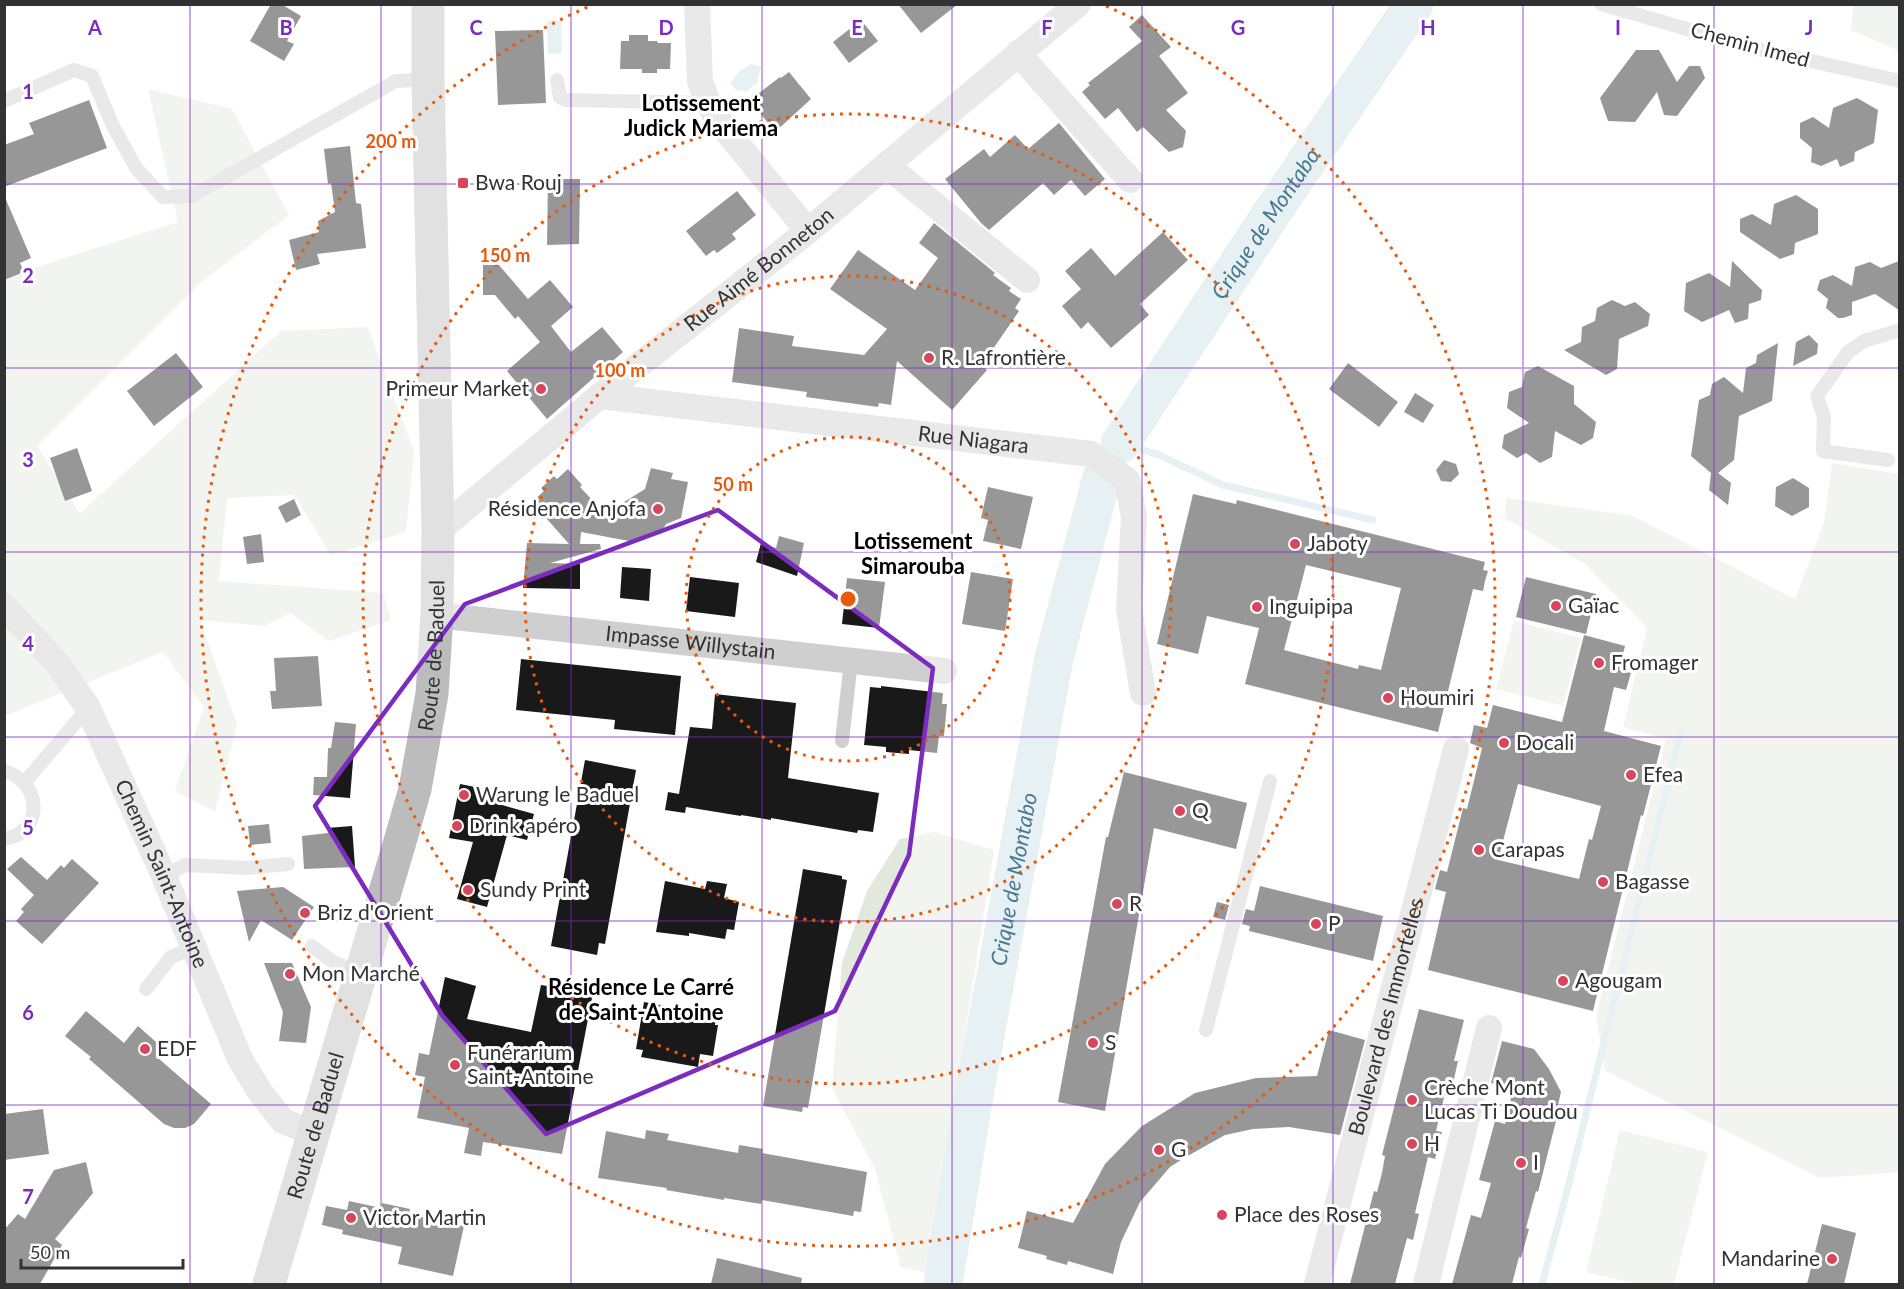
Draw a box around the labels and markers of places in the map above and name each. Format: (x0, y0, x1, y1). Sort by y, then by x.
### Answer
place label: Bwa Rouj (475, 169, 562, 194)
marker: Bwa Rouj (456, 176, 470, 190)
place label: R. Lafrontière (941, 344, 1066, 369)
marker: R. Lafrontière (922, 351, 936, 365)
place label: Primeur Market (385, 375, 529, 400)
marker: Primeur Market (534, 382, 548, 396)
place label: Résidence Anjofa (488, 495, 646, 520)
marker: Résidence Anjofa (651, 502, 665, 516)
place label: Jaboty (1307, 530, 1368, 555)
marker: Jaboty (1288, 537, 1302, 551)
centre of rings (838, 589, 858, 609)
place label: Gaïac (1568, 592, 1619, 617)
place label: Inguipipa (1269, 593, 1353, 618)
marker: Gaïac (1549, 599, 1563, 613)
marker: Inguipipa (1250, 600, 1264, 614)
place label: Fromager (1611, 649, 1699, 674)
marker: Fromager (1592, 656, 1606, 670)
place label: Houmiri (1400, 684, 1474, 709)
marker: Houmiri (1381, 691, 1395, 705)
place label: Docali (1516, 729, 1574, 754)
marker: Docali (1497, 736, 1511, 750)
place label: Efea (1643, 761, 1683, 786)
marker: Efea (1624, 768, 1638, 782)
place label: Warung le Baduel (476, 781, 639, 806)
marker: Warung le Baduel (457, 788, 471, 802)
place label: Q (1192, 797, 1209, 822)
marker: Q (1173, 804, 1187, 818)
place label: Drink apéro (469, 812, 578, 837)
marker: Drink apéro (450, 819, 464, 833)
place label: Carapas (1491, 836, 1565, 861)
marker: Carapas (1472, 843, 1486, 857)
place label: Bagasse (1615, 868, 1689, 893)
marker: Bagasse (1596, 875, 1610, 889)
place label: Sundy Print (480, 876, 587, 901)
marker: Sundy Print (461, 883, 475, 897)
place label: R (1129, 890, 1143, 915)
marker: R (1110, 897, 1124, 911)
place label: Briz d'Orient (317, 899, 434, 924)
marker: Briz d'Orient (298, 906, 312, 920)
place label: P (1328, 910, 1341, 935)
marker: P (1309, 917, 1323, 931)
place label: Mon Marché (302, 960, 420, 985)
marker: Mon Marché (283, 967, 297, 981)
place label: Agougam (1575, 967, 1662, 992)
marker: Agougam (1556, 974, 1570, 988)
place label: S (1105, 1029, 1116, 1054)
place label: EDF (157, 1035, 197, 1060)
marker: S (1086, 1036, 1100, 1050)
place label: Funérarium Saint-Antoine (467, 1039, 594, 1088)
marker: EDF (138, 1042, 152, 1056)
marker: Funérarium Saint-Antoine (448, 1058, 462, 1072)
place label: Crèche Mont Lucas Ti Doudou (1424, 1074, 1578, 1123)
marker: Crèche Mont Lucas Ti Doudou (1405, 1093, 1419, 1107)
place label: H (1424, 1130, 1440, 1155)
place label: G (1171, 1136, 1186, 1161)
marker: H (1405, 1137, 1419, 1151)
marker: G (1152, 1143, 1166, 1157)
place label: I (1533, 1149, 1539, 1174)
marker: I (1514, 1156, 1528, 1170)
place label: Place des Roses (1234, 1201, 1379, 1226)
place label: Victor Martin (363, 1204, 486, 1229)
marker: Place des Roses (1215, 1208, 1229, 1222)
marker: Victor Martin (344, 1211, 358, 1225)
place label: Mandarine (1721, 1245, 1820, 1270)
marker: Mandarine (1825, 1252, 1839, 1266)

